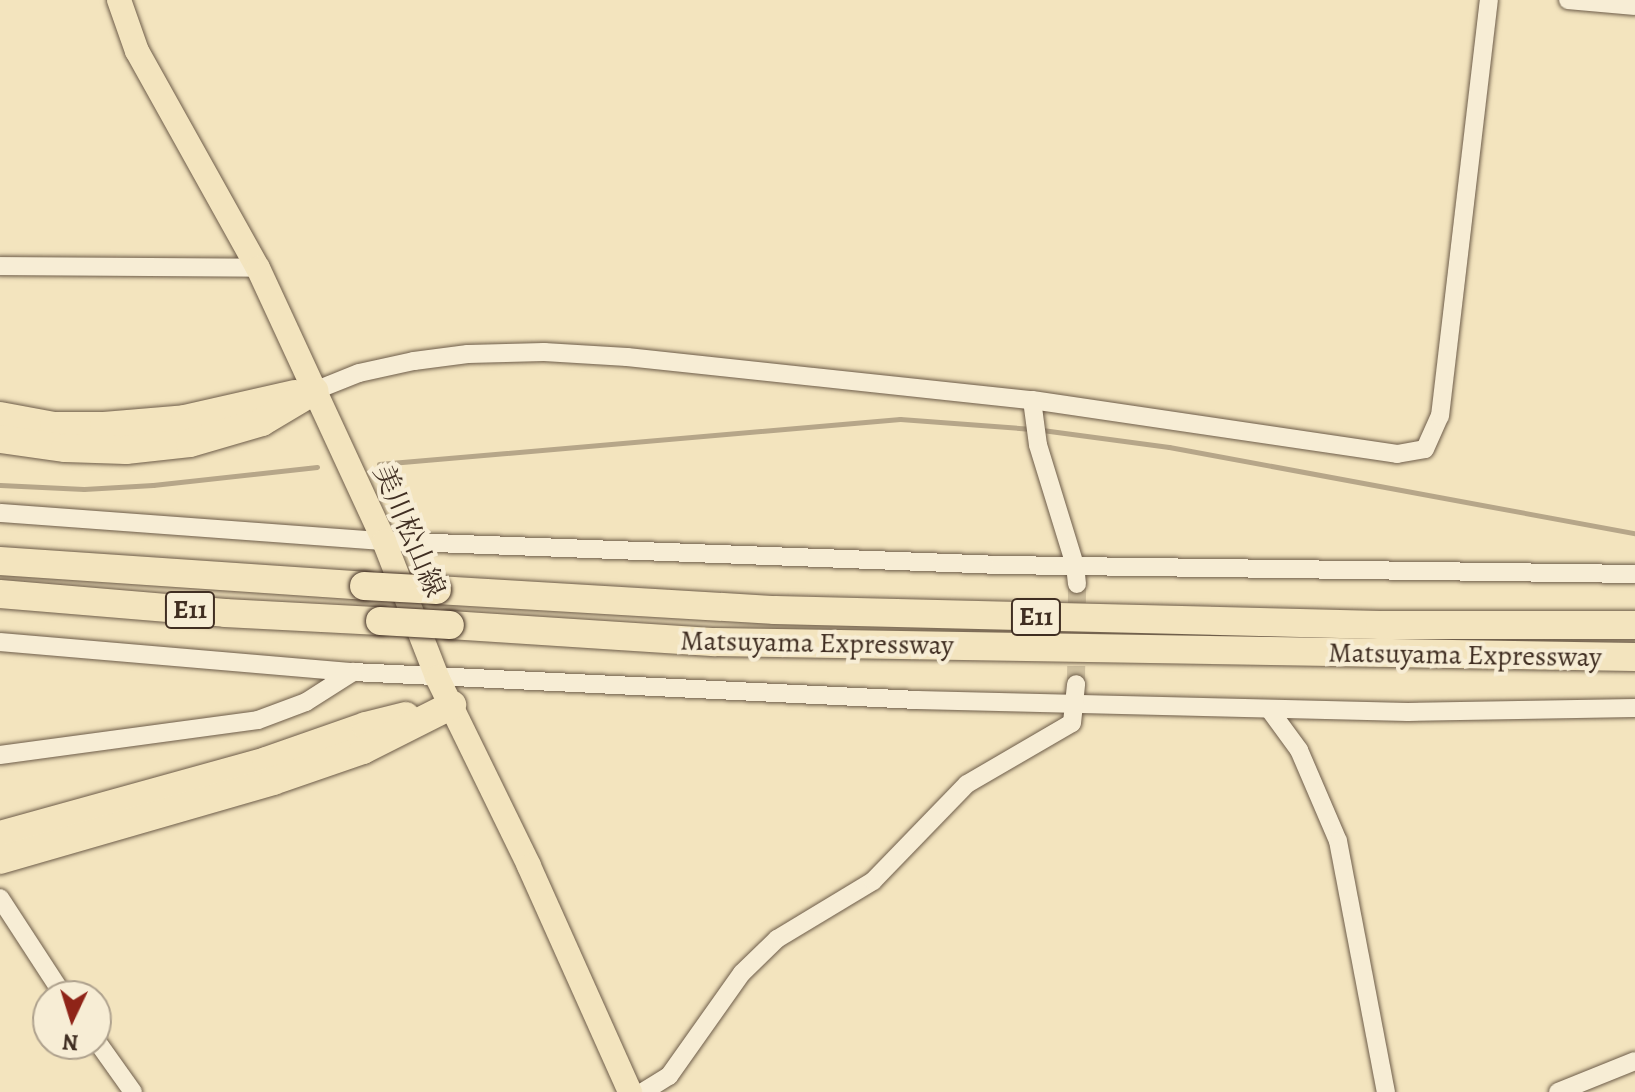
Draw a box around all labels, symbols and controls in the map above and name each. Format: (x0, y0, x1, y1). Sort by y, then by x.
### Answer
street label: 美川松山線 (366, 460, 452, 602)
road number: E11 (164, 588, 216, 632)
road number: E11 (1010, 595, 1062, 639)
street label: Matsuyama Expressway (680, 624, 954, 662)
street label: Matsuyama Expressway (1328, 636, 1602, 674)
north arrow (32, 980, 112, 1060)
text: N (61, 1026, 80, 1057)

